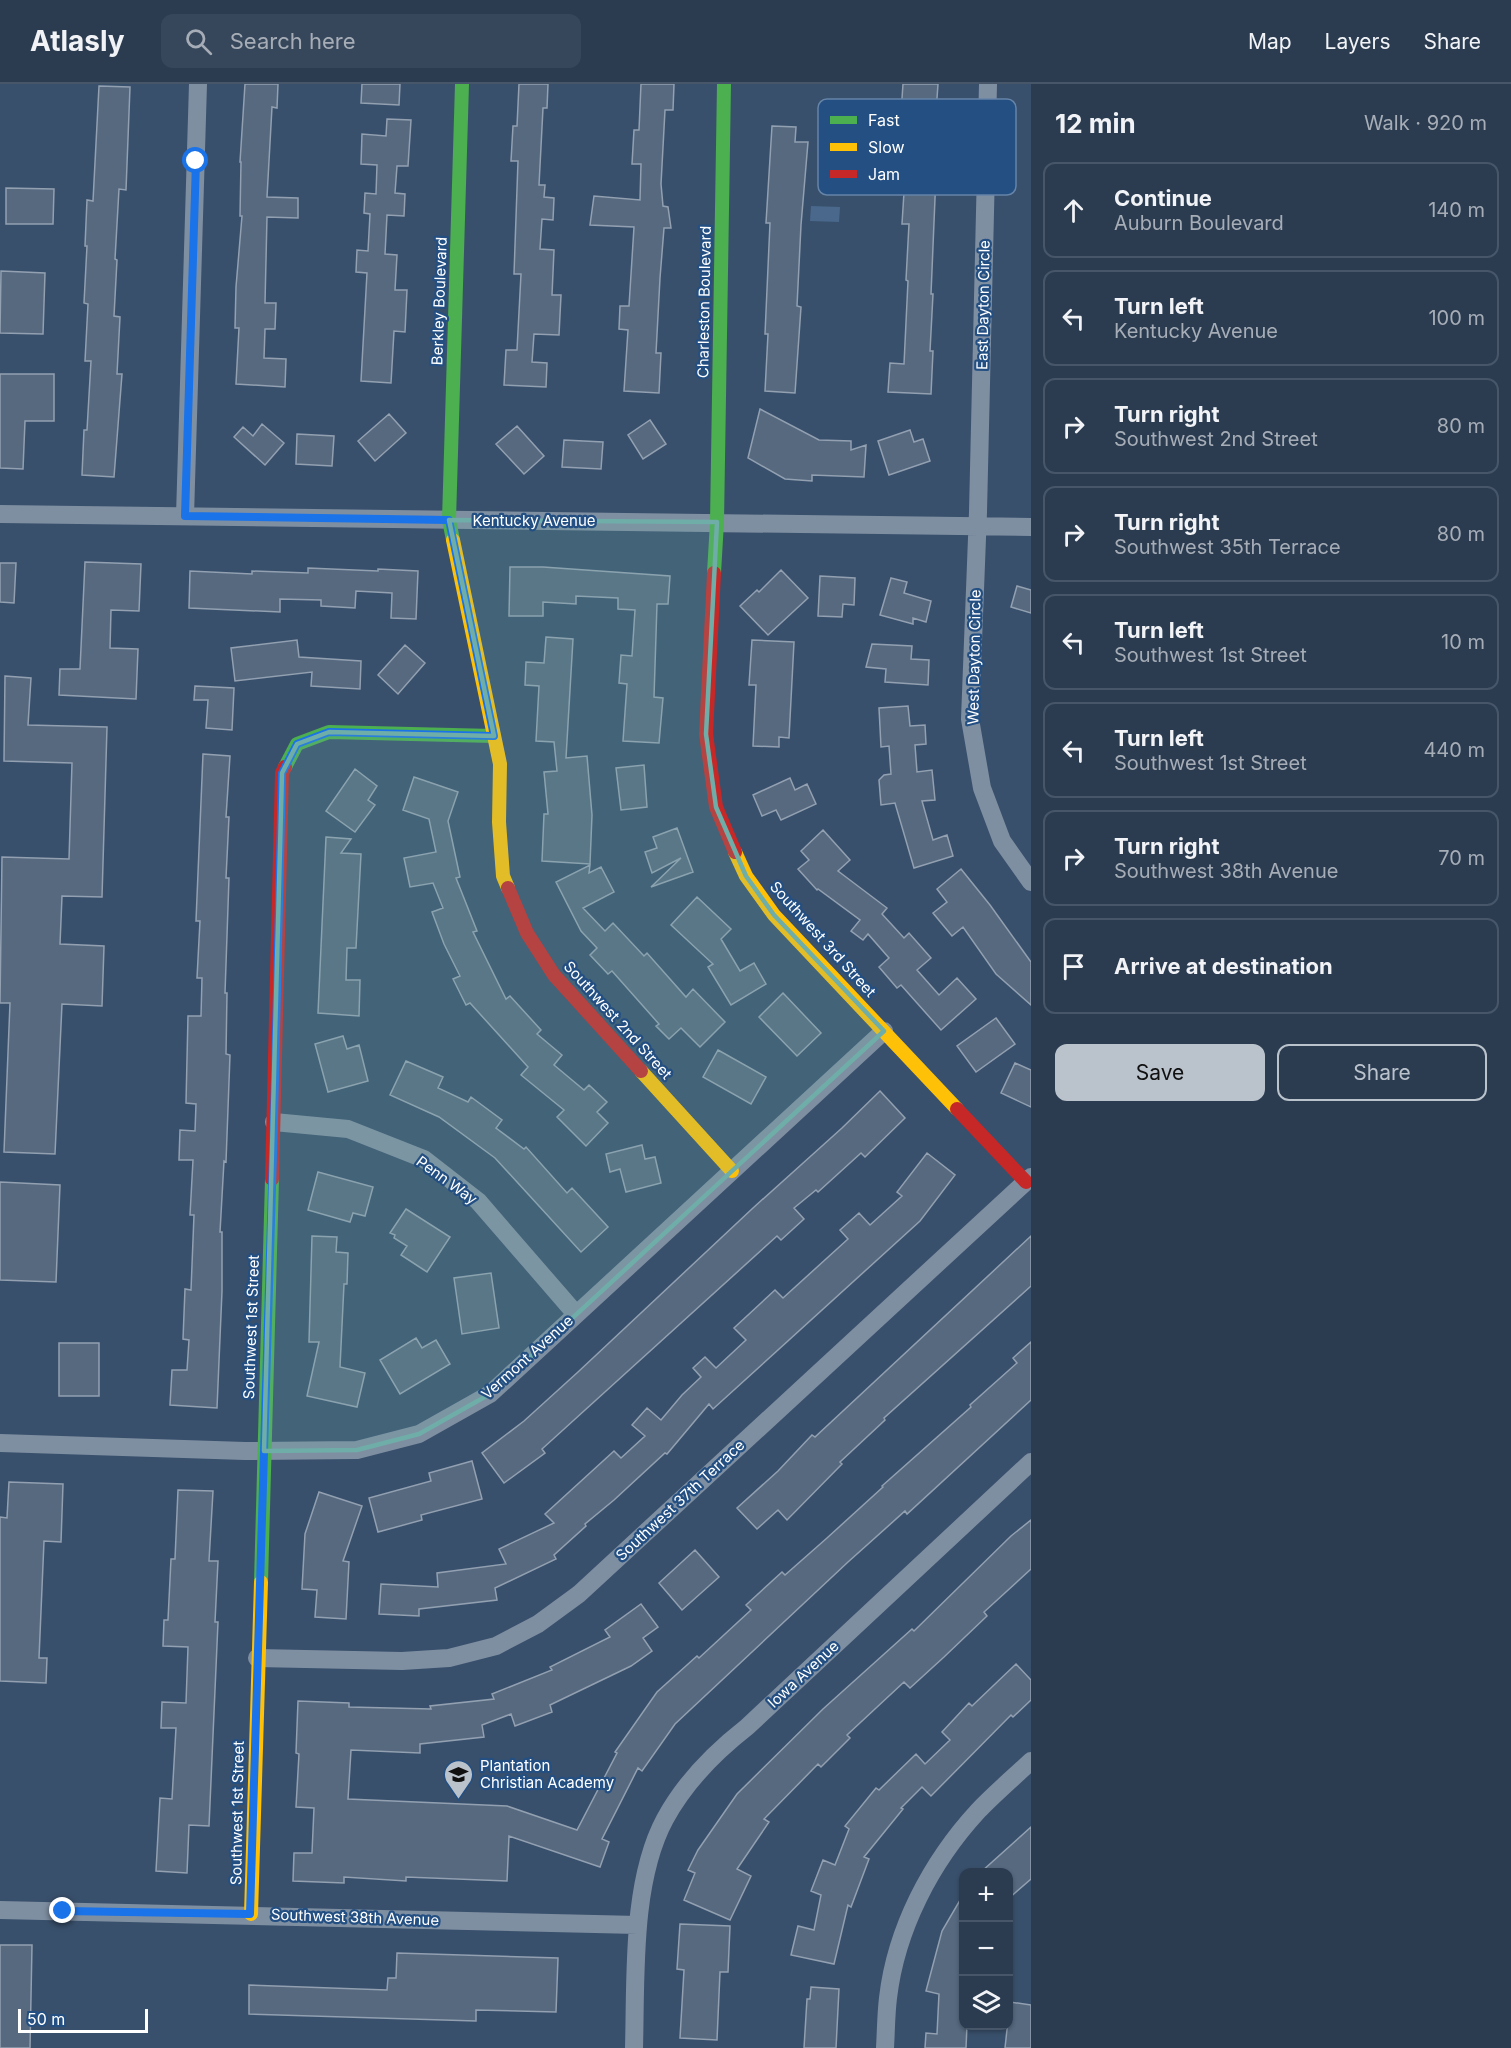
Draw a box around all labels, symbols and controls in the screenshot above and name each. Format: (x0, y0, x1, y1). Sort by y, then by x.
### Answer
search box (161, 14, 581, 68)
text: Atlasly (30, 24, 125, 58)
icon: search (182, 25, 215, 58)
text: Search here (230, 28, 356, 54)
text: Map (1248, 29, 1292, 54)
text: Layers (1325, 29, 1391, 54)
text: Share (1424, 29, 1481, 54)
legend (818, 99, 1016, 195)
text: 12 min (1055, 108, 1136, 139)
text: Fast (868, 110, 900, 130)
text: Walk · 920 m (1364, 111, 1487, 135)
text: Slow (868, 137, 905, 157)
route start (182, 147, 208, 173)
text: Jam (868, 164, 900, 184)
text: Continue (1114, 185, 1212, 211)
icon: ahead (1057, 194, 1090, 227)
text: 140 m (1428, 198, 1485, 222)
text: Auburn Boulevard (1114, 211, 1284, 235)
street label: Charleston Boulevard (693, 226, 715, 378)
street label: Berkley Boulevard (427, 236, 451, 366)
street label: East Dayton Circle (972, 240, 994, 370)
text: Turn left (1114, 293, 1204, 319)
icon: left (1057, 302, 1090, 335)
text: 100 m (1428, 306, 1485, 330)
text: Kentucky Avenue (1114, 319, 1278, 343)
text: Turn right (1114, 401, 1220, 427)
icon: right (1057, 410, 1090, 443)
text: 80 m (1437, 414, 1485, 438)
text: Southwest 2nd Street (1114, 427, 1318, 451)
text: Turn right (1114, 509, 1220, 535)
street label: Kentucky Avenue (472, 511, 596, 530)
icon: right (1057, 518, 1090, 551)
text: 80 m (1437, 522, 1485, 546)
text: Southwest 35th Terrace (1114, 535, 1341, 559)
street label: West Dayton Circle (963, 589, 985, 725)
text: Turn left (1114, 617, 1204, 643)
icon: left (1057, 626, 1090, 659)
text: 10 m (1441, 630, 1485, 654)
text: Southwest 1st Street (1114, 643, 1307, 667)
text: Turn left (1114, 725, 1204, 751)
icon: left (1057, 734, 1090, 767)
text: 440 m (1423, 738, 1485, 762)
text: Southwest 1st Street (1114, 751, 1307, 775)
text: Turn right (1114, 833, 1220, 859)
icon: right (1057, 842, 1090, 875)
text: 70 m (1438, 846, 1485, 870)
text: Southwest 38th Avenue (1114, 859, 1338, 883)
street label: Southwest 3rd Street (766, 877, 880, 1001)
icon: arrive (1057, 950, 1090, 983)
text: Arrive at destination (1114, 953, 1333, 979)
street label: Southwest 2nd Street (560, 957, 676, 1083)
button: Save (1055, 1044, 1265, 1101)
button: Share (1277, 1044, 1487, 1101)
street label: Penn Way (413, 1151, 482, 1209)
street label: Southwest 1st Street (239, 1254, 263, 1400)
street label: Vermont Avenue (477, 1311, 577, 1403)
street label: Southwest 37th Terrace (612, 1435, 748, 1565)
street label: Iowa Avenue (763, 1636, 843, 1712)
street label: Southwest 1st Street (226, 1740, 248, 1885)
place label: Plantation Christian Academy (480, 1756, 615, 1792)
school or university icon: Plantation Christian Academy (443, 1758, 475, 1800)
map controls (959, 1868, 1013, 2030)
button: + (959, 1868, 1013, 1922)
route end (49, 1897, 75, 1923)
street label: Southwest 38th Avenue (271, 1905, 439, 1929)
button: − (959, 1922, 1013, 1976)
button: layers (959, 1976, 1013, 2030)
scale bar (18, 2006, 148, 2034)
text: 50 m (27, 2009, 65, 2029)

